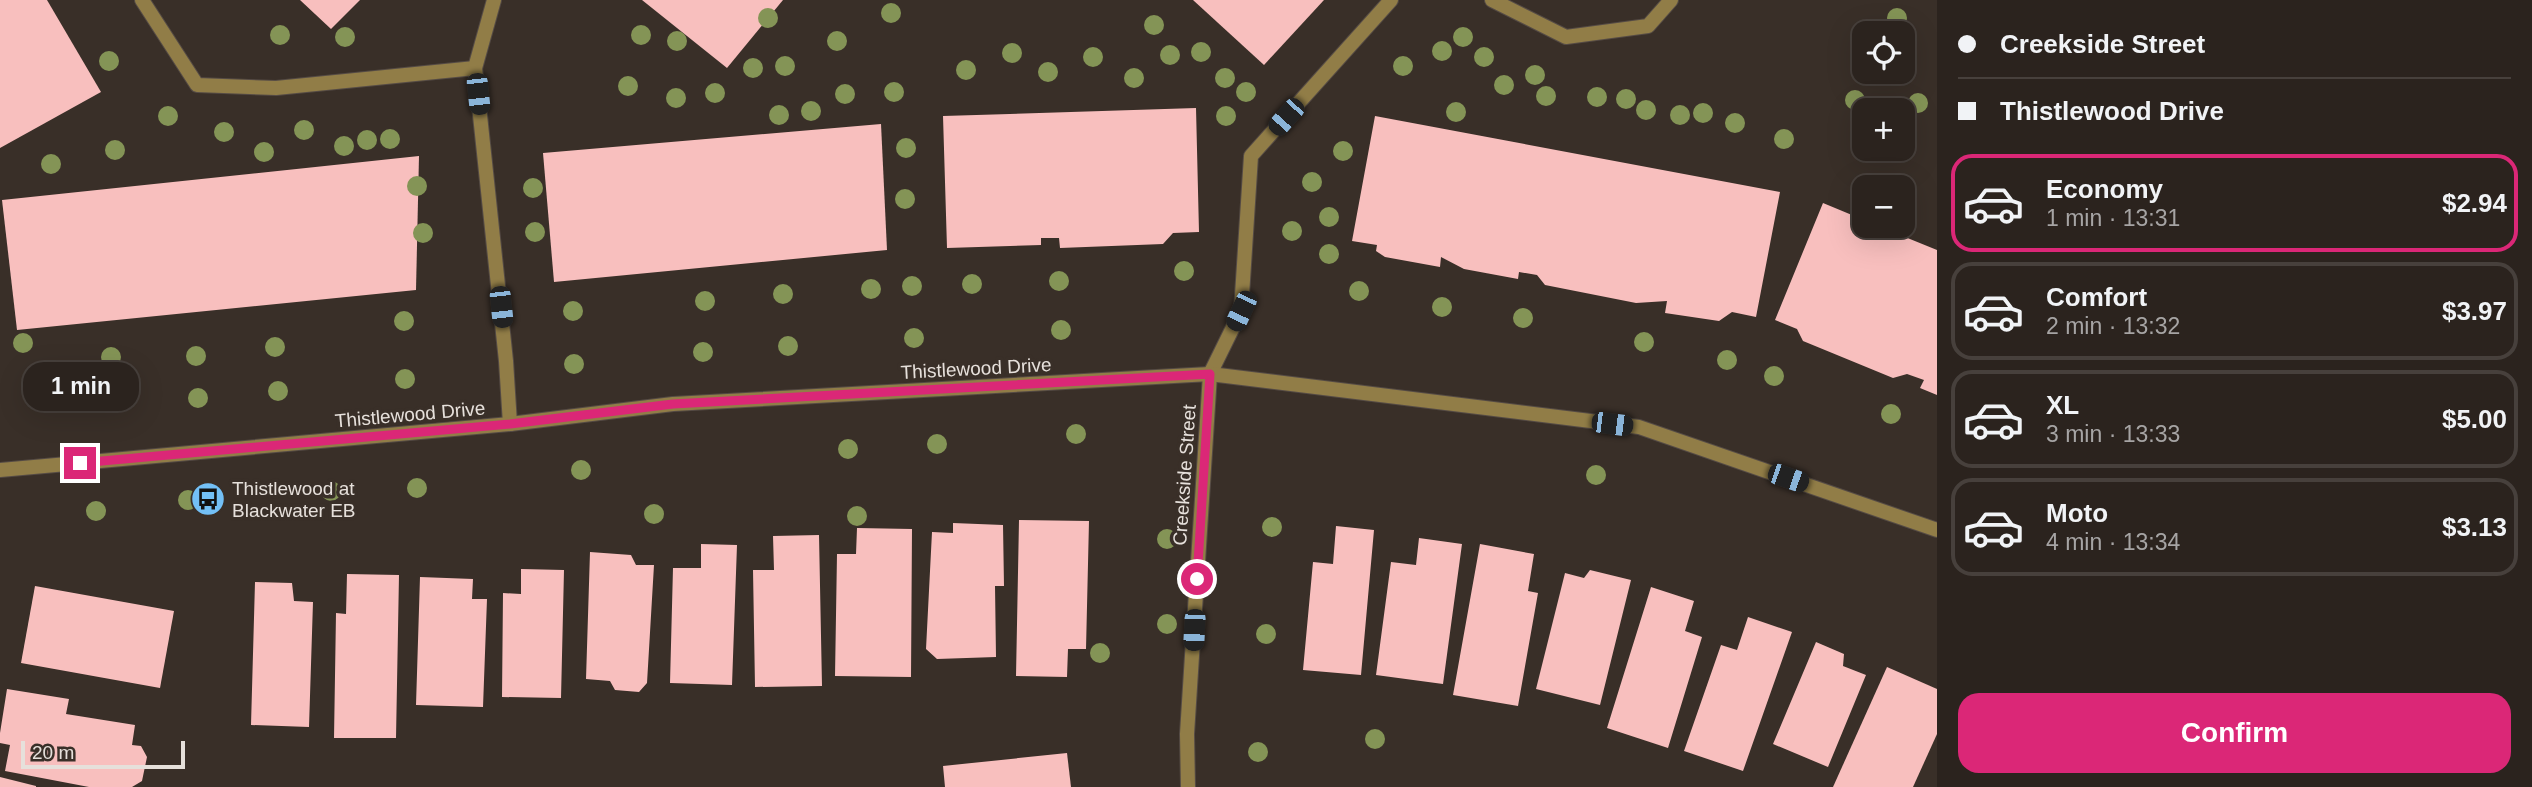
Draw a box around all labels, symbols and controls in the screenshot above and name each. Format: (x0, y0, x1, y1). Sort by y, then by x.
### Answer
map controls (1852, 21, 1915, 238)
button: locate (1852, 21, 1915, 84)
text: Creekside Street (2000, 29, 2205, 59)
car (466, 72, 491, 116)
car (1265, 94, 1308, 140)
text: Thistlewood Drive (2000, 96, 2224, 126)
button: + (1852, 98, 1915, 161)
icon: car (1962, 172, 2025, 235)
text: Economy (2046, 174, 2163, 204)
button: − (1852, 175, 1915, 238)
text: $2.94 (2442, 188, 2507, 218)
text: 1 min · 13:31 (2046, 205, 2180, 231)
icon: car (1962, 280, 2025, 343)
text: Comfort (2046, 282, 2147, 312)
car (489, 285, 514, 329)
car (1223, 288, 1260, 334)
text: $3.97 (2442, 296, 2507, 326)
text: 2 min · 13:32 (2046, 313, 2180, 339)
street label: Thistlewood Drive (900, 354, 1052, 383)
callout: 1 min (22, 362, 138, 410)
text: 1 min (51, 373, 111, 399)
icon: car (1962, 388, 2025, 451)
text: XL (2046, 390, 2079, 420)
street label: Thistlewood Drive (334, 397, 486, 432)
street label: Creekside Street (1169, 403, 1200, 546)
text: $5.00 (2442, 404, 2507, 434)
car (1590, 411, 1635, 437)
text: 3 min · 13:33 (2046, 421, 2180, 447)
route end (64, 447, 96, 479)
car (1765, 461, 1812, 495)
place label: Thistlewood at Blackwater EB (232, 478, 356, 521)
bus stop icon: Thistlewood at Blackwater EB (189, 480, 227, 518)
icon: car (1962, 496, 2025, 559)
text: Moto (2046, 498, 2108, 528)
text: $3.13 (2442, 512, 2507, 542)
text: 4 min · 13:34 (2046, 529, 2180, 555)
route start (1181, 563, 1213, 595)
car (1183, 608, 1206, 652)
button: Confirm (1958, 693, 2511, 773)
scale bar (21, 738, 186, 770)
text: 20 m (32, 742, 74, 763)

